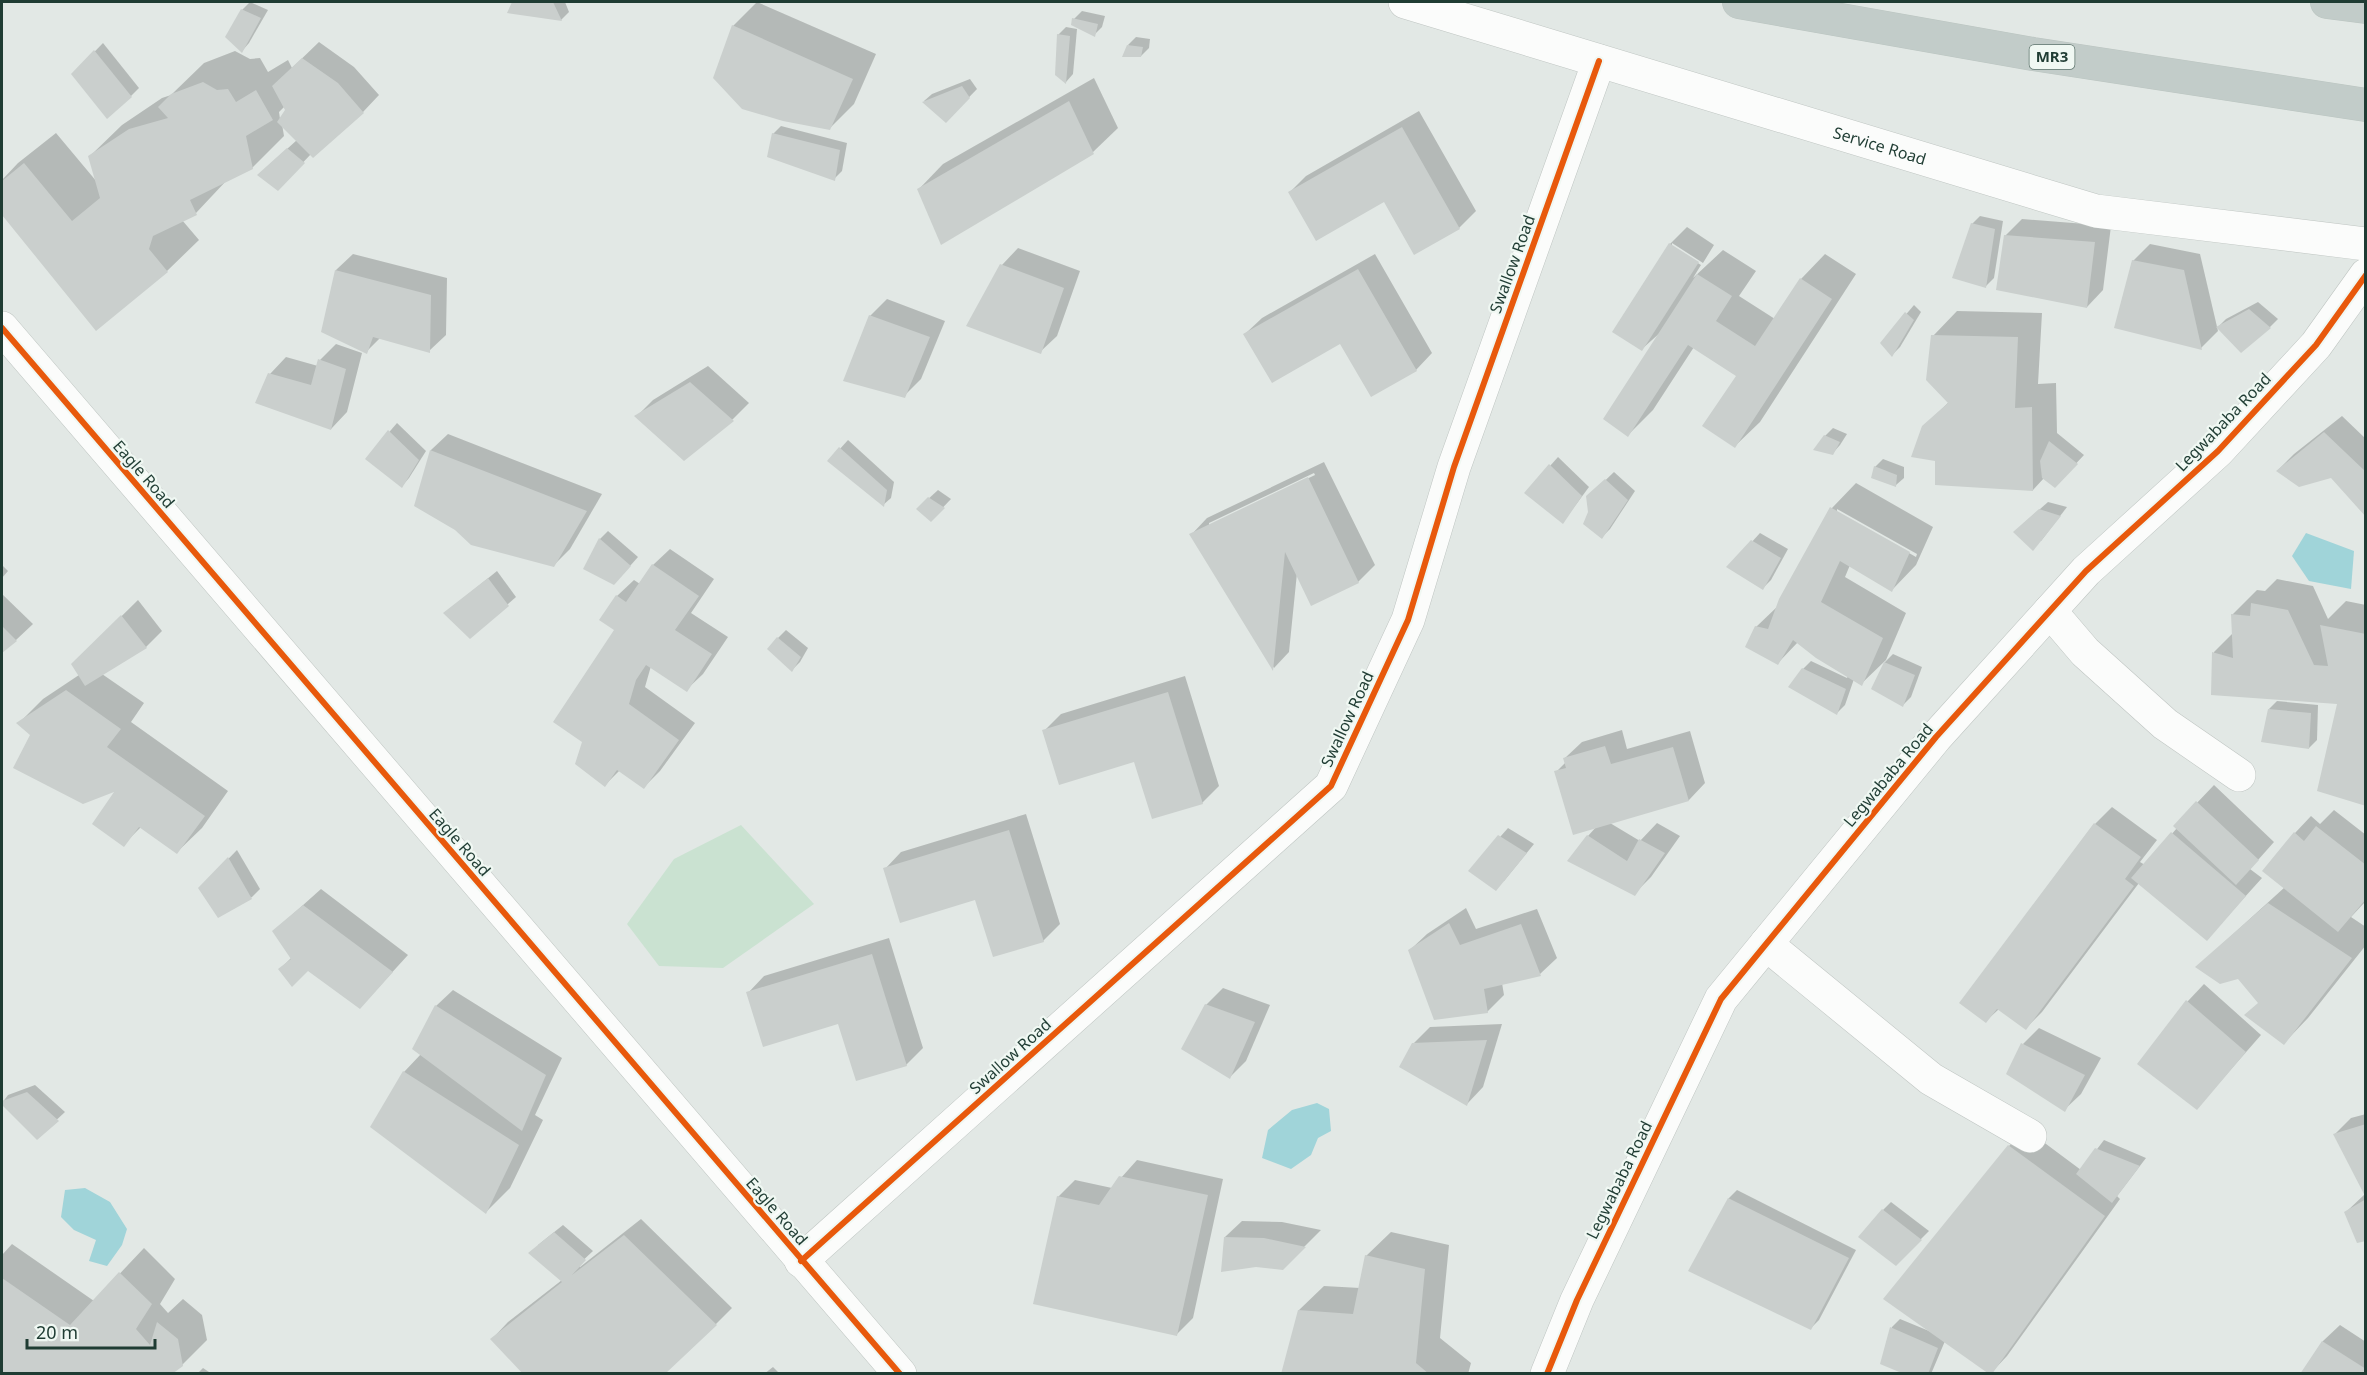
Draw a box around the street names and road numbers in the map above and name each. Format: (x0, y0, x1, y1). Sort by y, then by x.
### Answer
road number: MR3 (2030, 45, 2074, 69)
street label: Service Road (1831, 121, 1929, 170)
street label: Swallow Road (1484, 212, 1540, 316)
street label: Legwababa Road (2170, 368, 2276, 476)
street label: Eagle Road (108, 435, 180, 513)
street label: Swallow Road (1315, 668, 1379, 770)
street label: Legwababa Road (1838, 719, 1938, 831)
street label: Eagle Road (424, 803, 496, 881)
street label: Swallow Road (964, 1013, 1056, 1099)
street label: Legwababa Road (1581, 1117, 1657, 1243)
street label: Eagle Road (741, 1172, 813, 1250)

